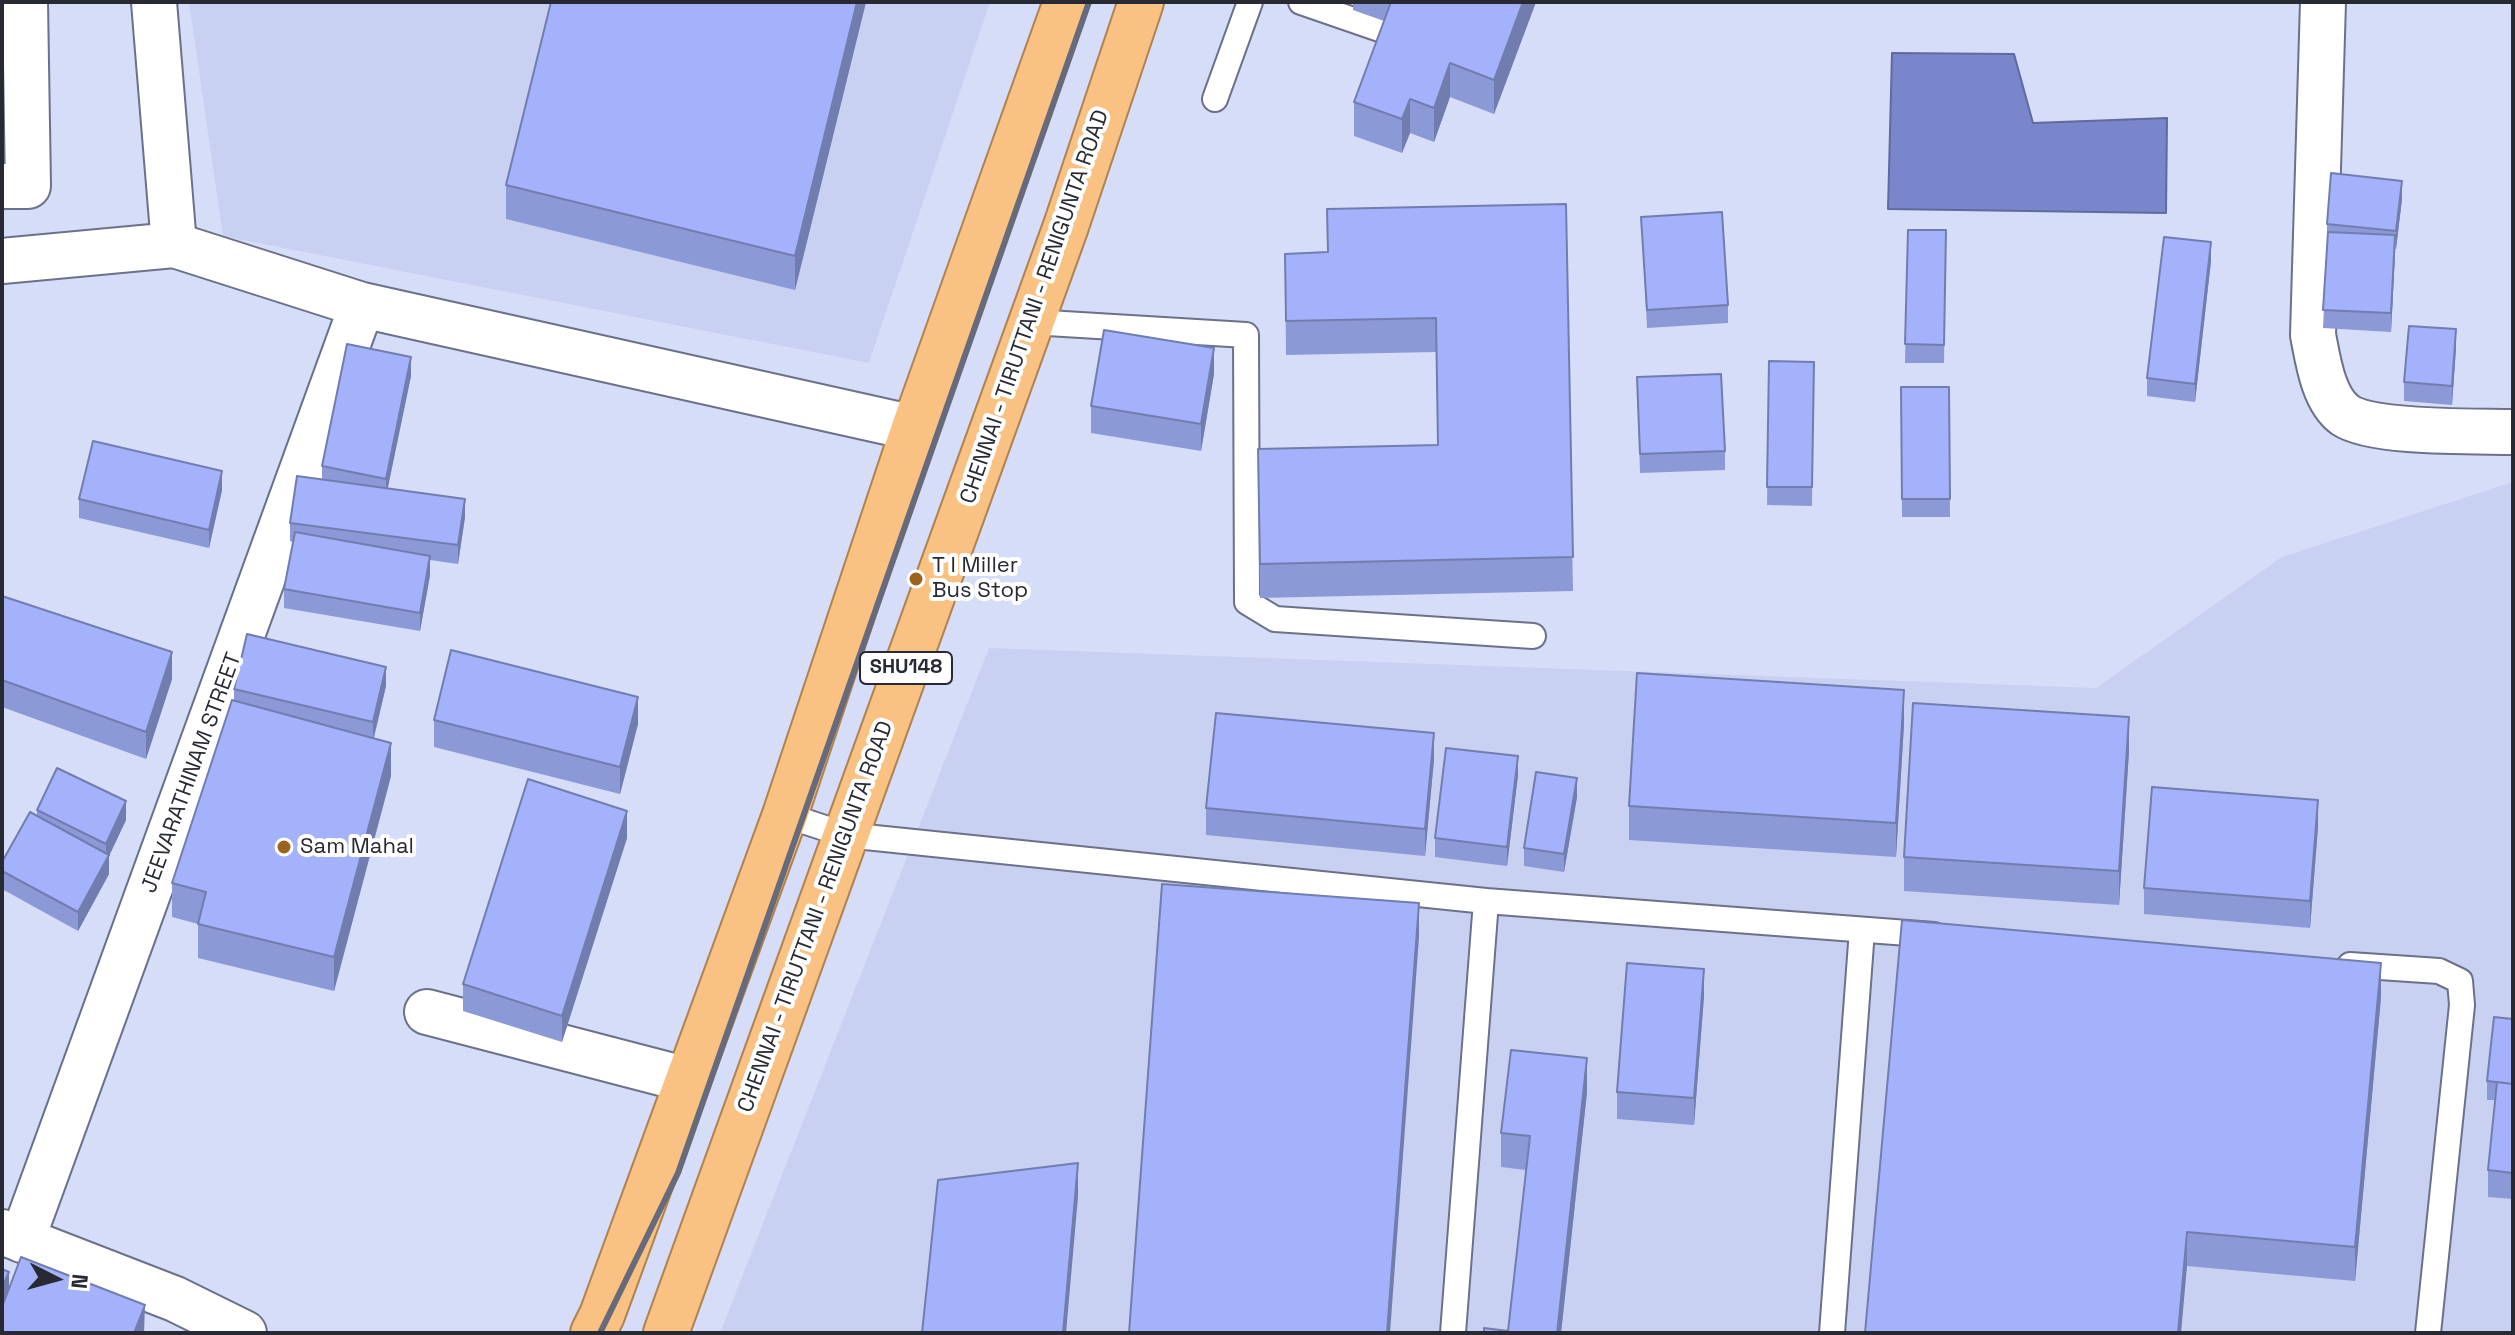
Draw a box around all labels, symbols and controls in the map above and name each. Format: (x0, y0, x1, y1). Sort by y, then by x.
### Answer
street label: CHENNAI - TIRUTTANI - RENIGUNTA ROAD (955, 107, 1115, 507)
place label: T I Miller Bus Stop (932, 553, 1028, 604)
marker: T I Miller Bus Stop (907, 570, 925, 588)
street label: JEEVARATHINAM STREET (136, 649, 248, 897)
road number: SHU148 (860, 652, 952, 684)
street label: CHENNAI - TIRUTTANI - RENIGUNTA ROAD (733, 718, 899, 1116)
place label: Sam Mahal (300, 834, 414, 860)
marker: Sam Mahal (275, 838, 293, 856)
north arrow (16, 1239, 96, 1319)
text: N (65, 1273, 95, 1290)

